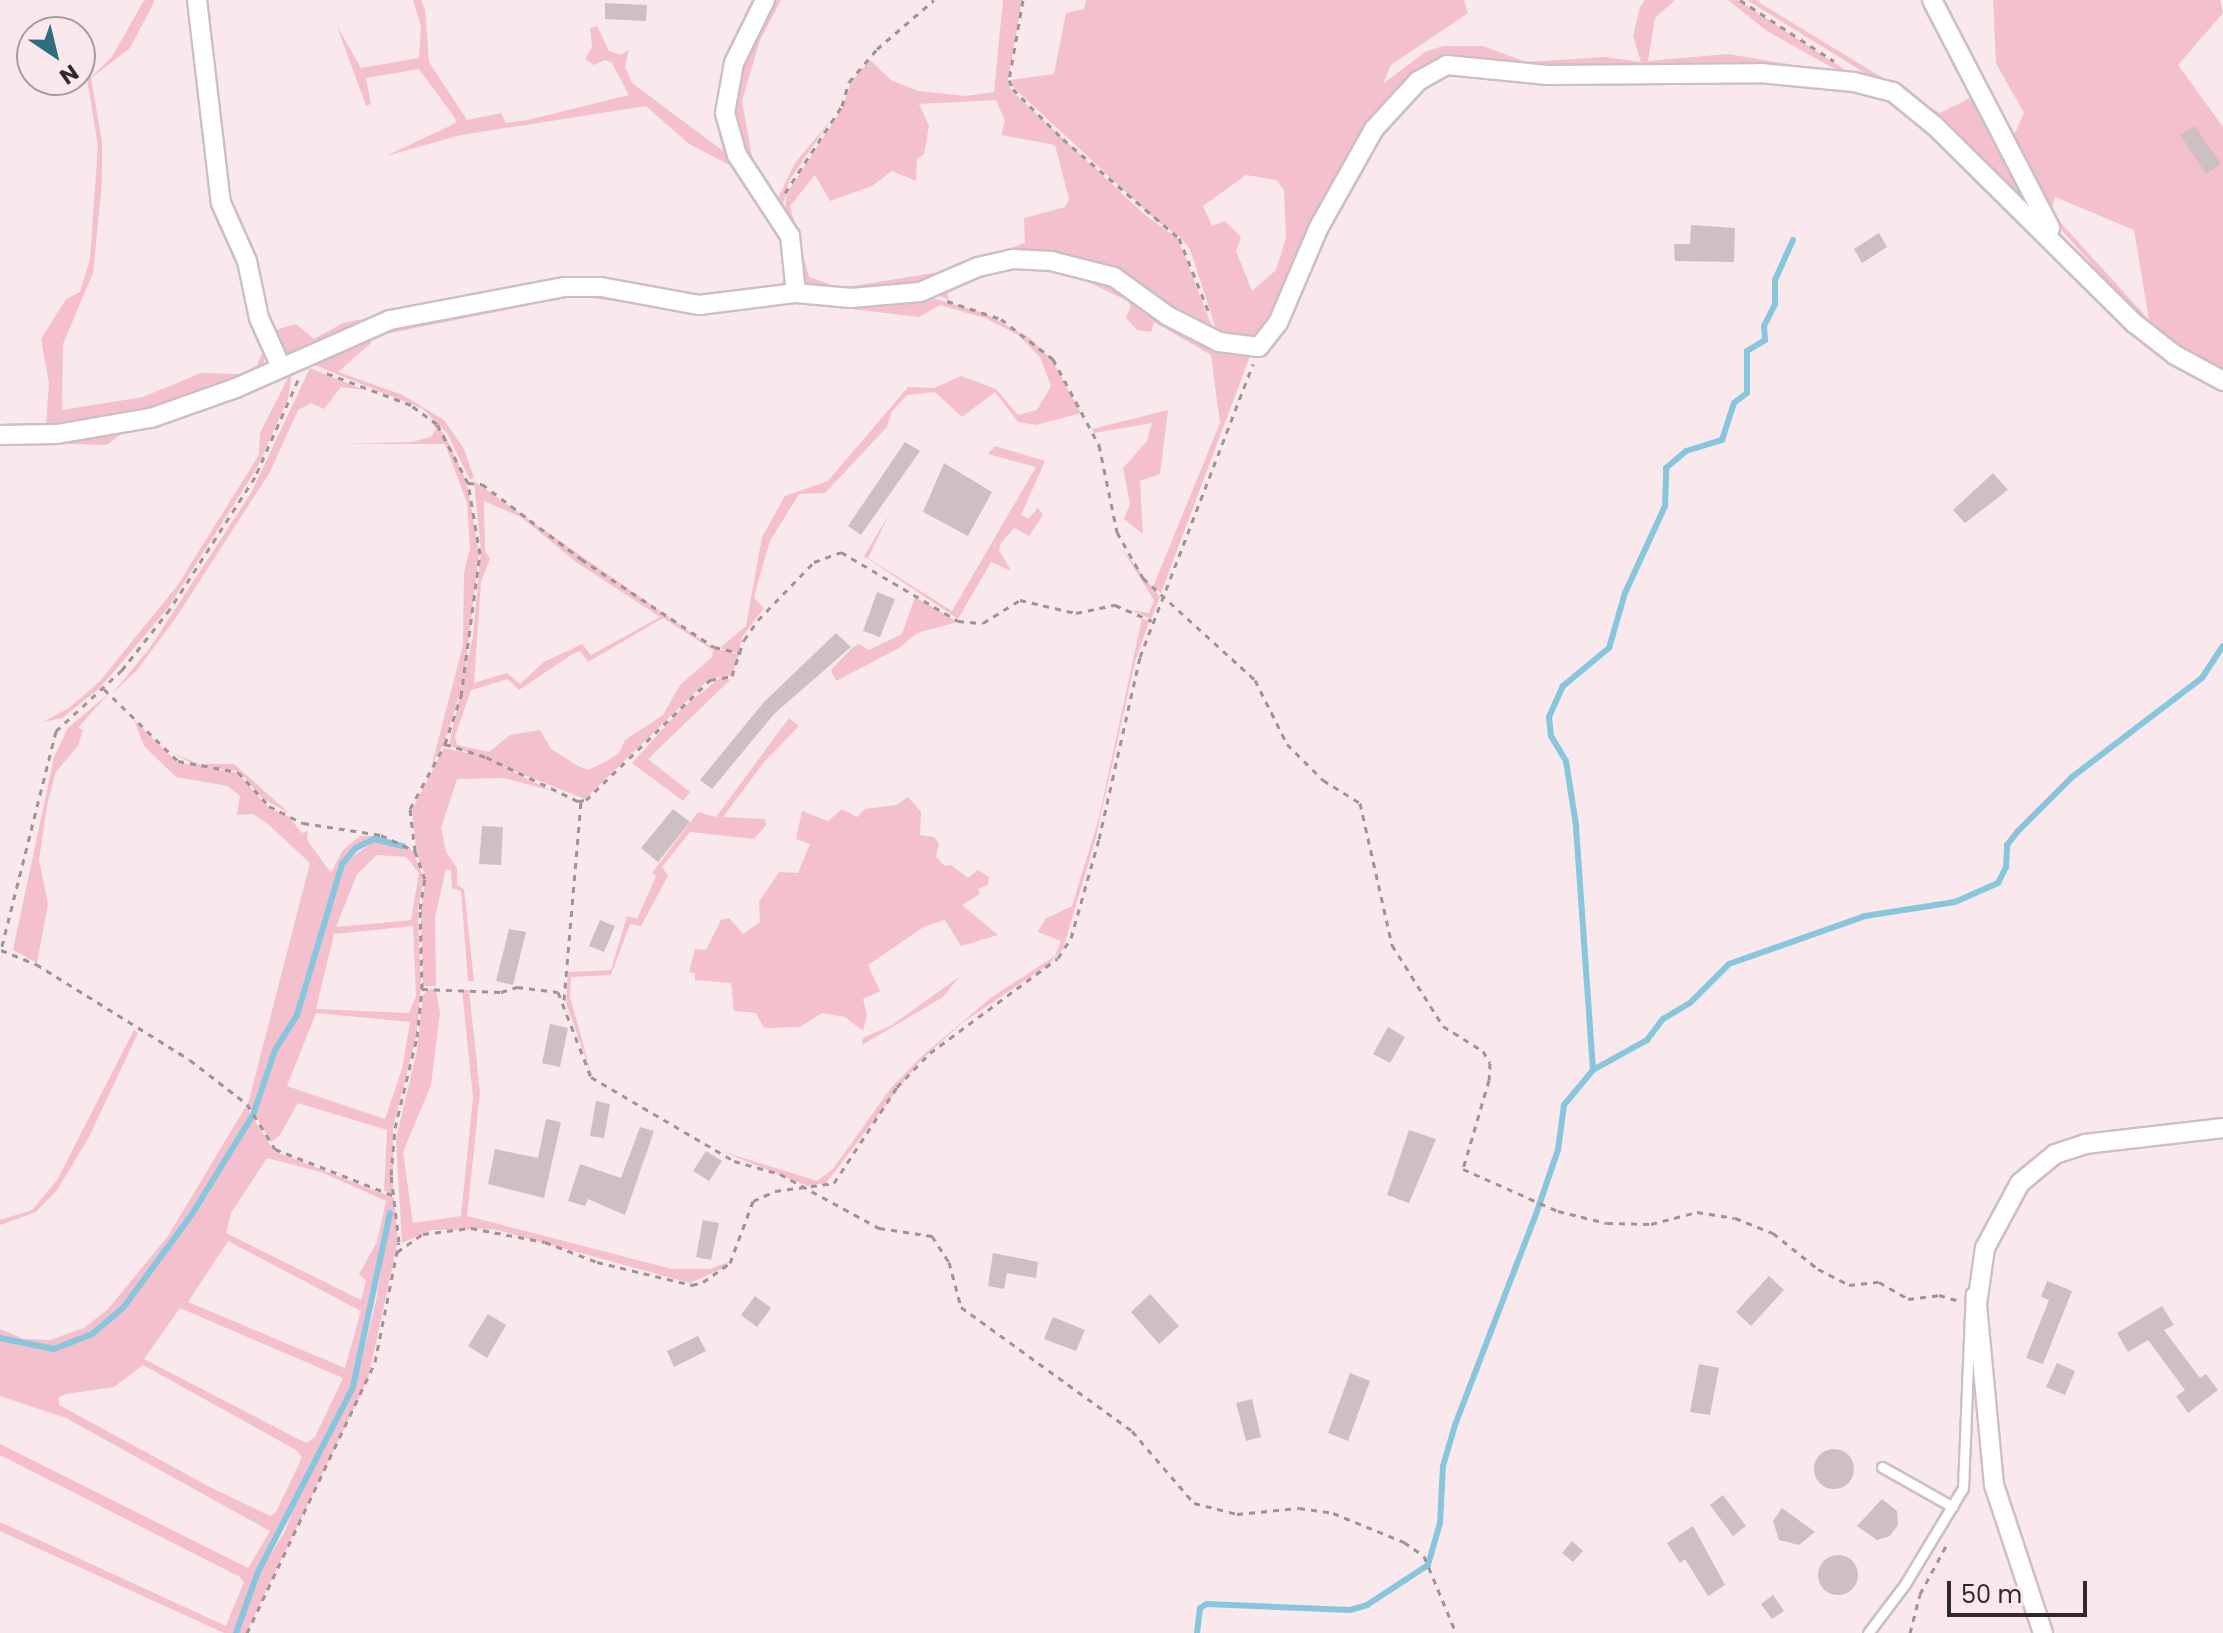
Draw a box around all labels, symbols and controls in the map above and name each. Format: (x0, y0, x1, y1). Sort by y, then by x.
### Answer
north arrow (16, 16, 96, 96)
text: N (53, 57, 85, 92)
scale bar (1951, 1565, 2091, 1615)
text: 50 m (1961, 1578, 2022, 1611)

